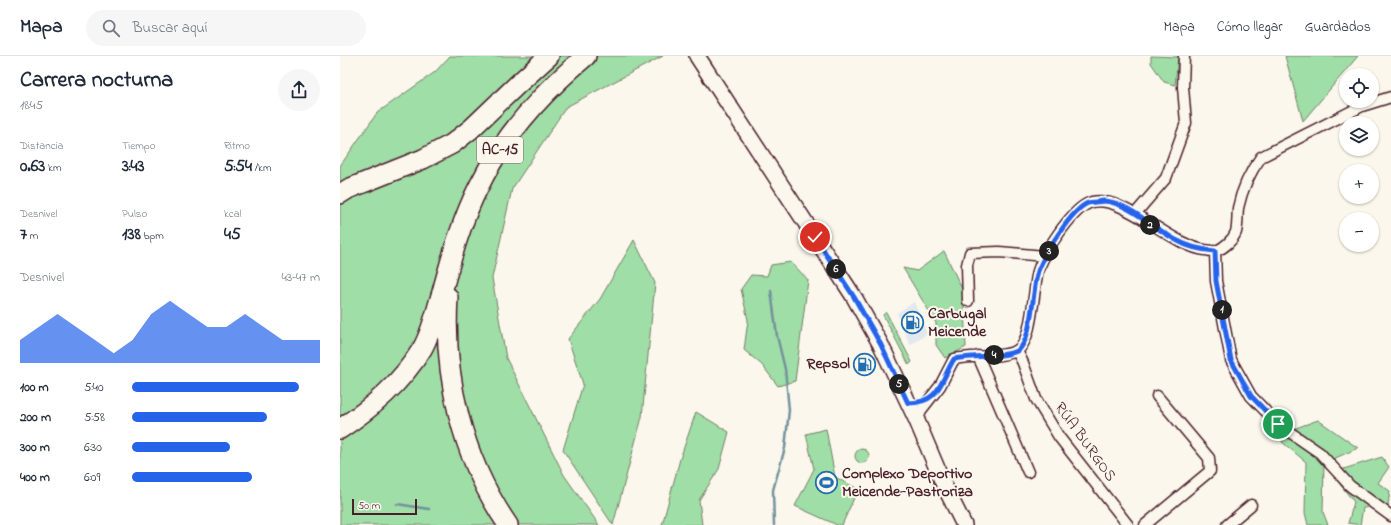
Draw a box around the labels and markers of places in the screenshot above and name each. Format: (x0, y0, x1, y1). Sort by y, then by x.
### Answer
pin: 2 (1140, 215, 1160, 235)
pin (798, 220, 832, 254)
pin: 3 (1039, 241, 1059, 261)
pin: 6 (826, 259, 846, 279)
pin: 1 (1212, 300, 1232, 320)
place label: Carbugal Meicende (928, 302, 987, 344)
fuel station icon: Carbugal Meicende (899, 310, 925, 336)
pin: 4 (984, 345, 1004, 365)
fuel station icon: Repsol (852, 351, 878, 377)
place label: Repsol (806, 352, 850, 376)
pin: 5 (889, 374, 909, 394)
pin (1261, 407, 1295, 441)
place label: Complexo Deportivo Meicende-Pastroriza (842, 462, 973, 504)
sports icon: Complexo Deportivo Meicende-Pastroriza (814, 470, 840, 496)

